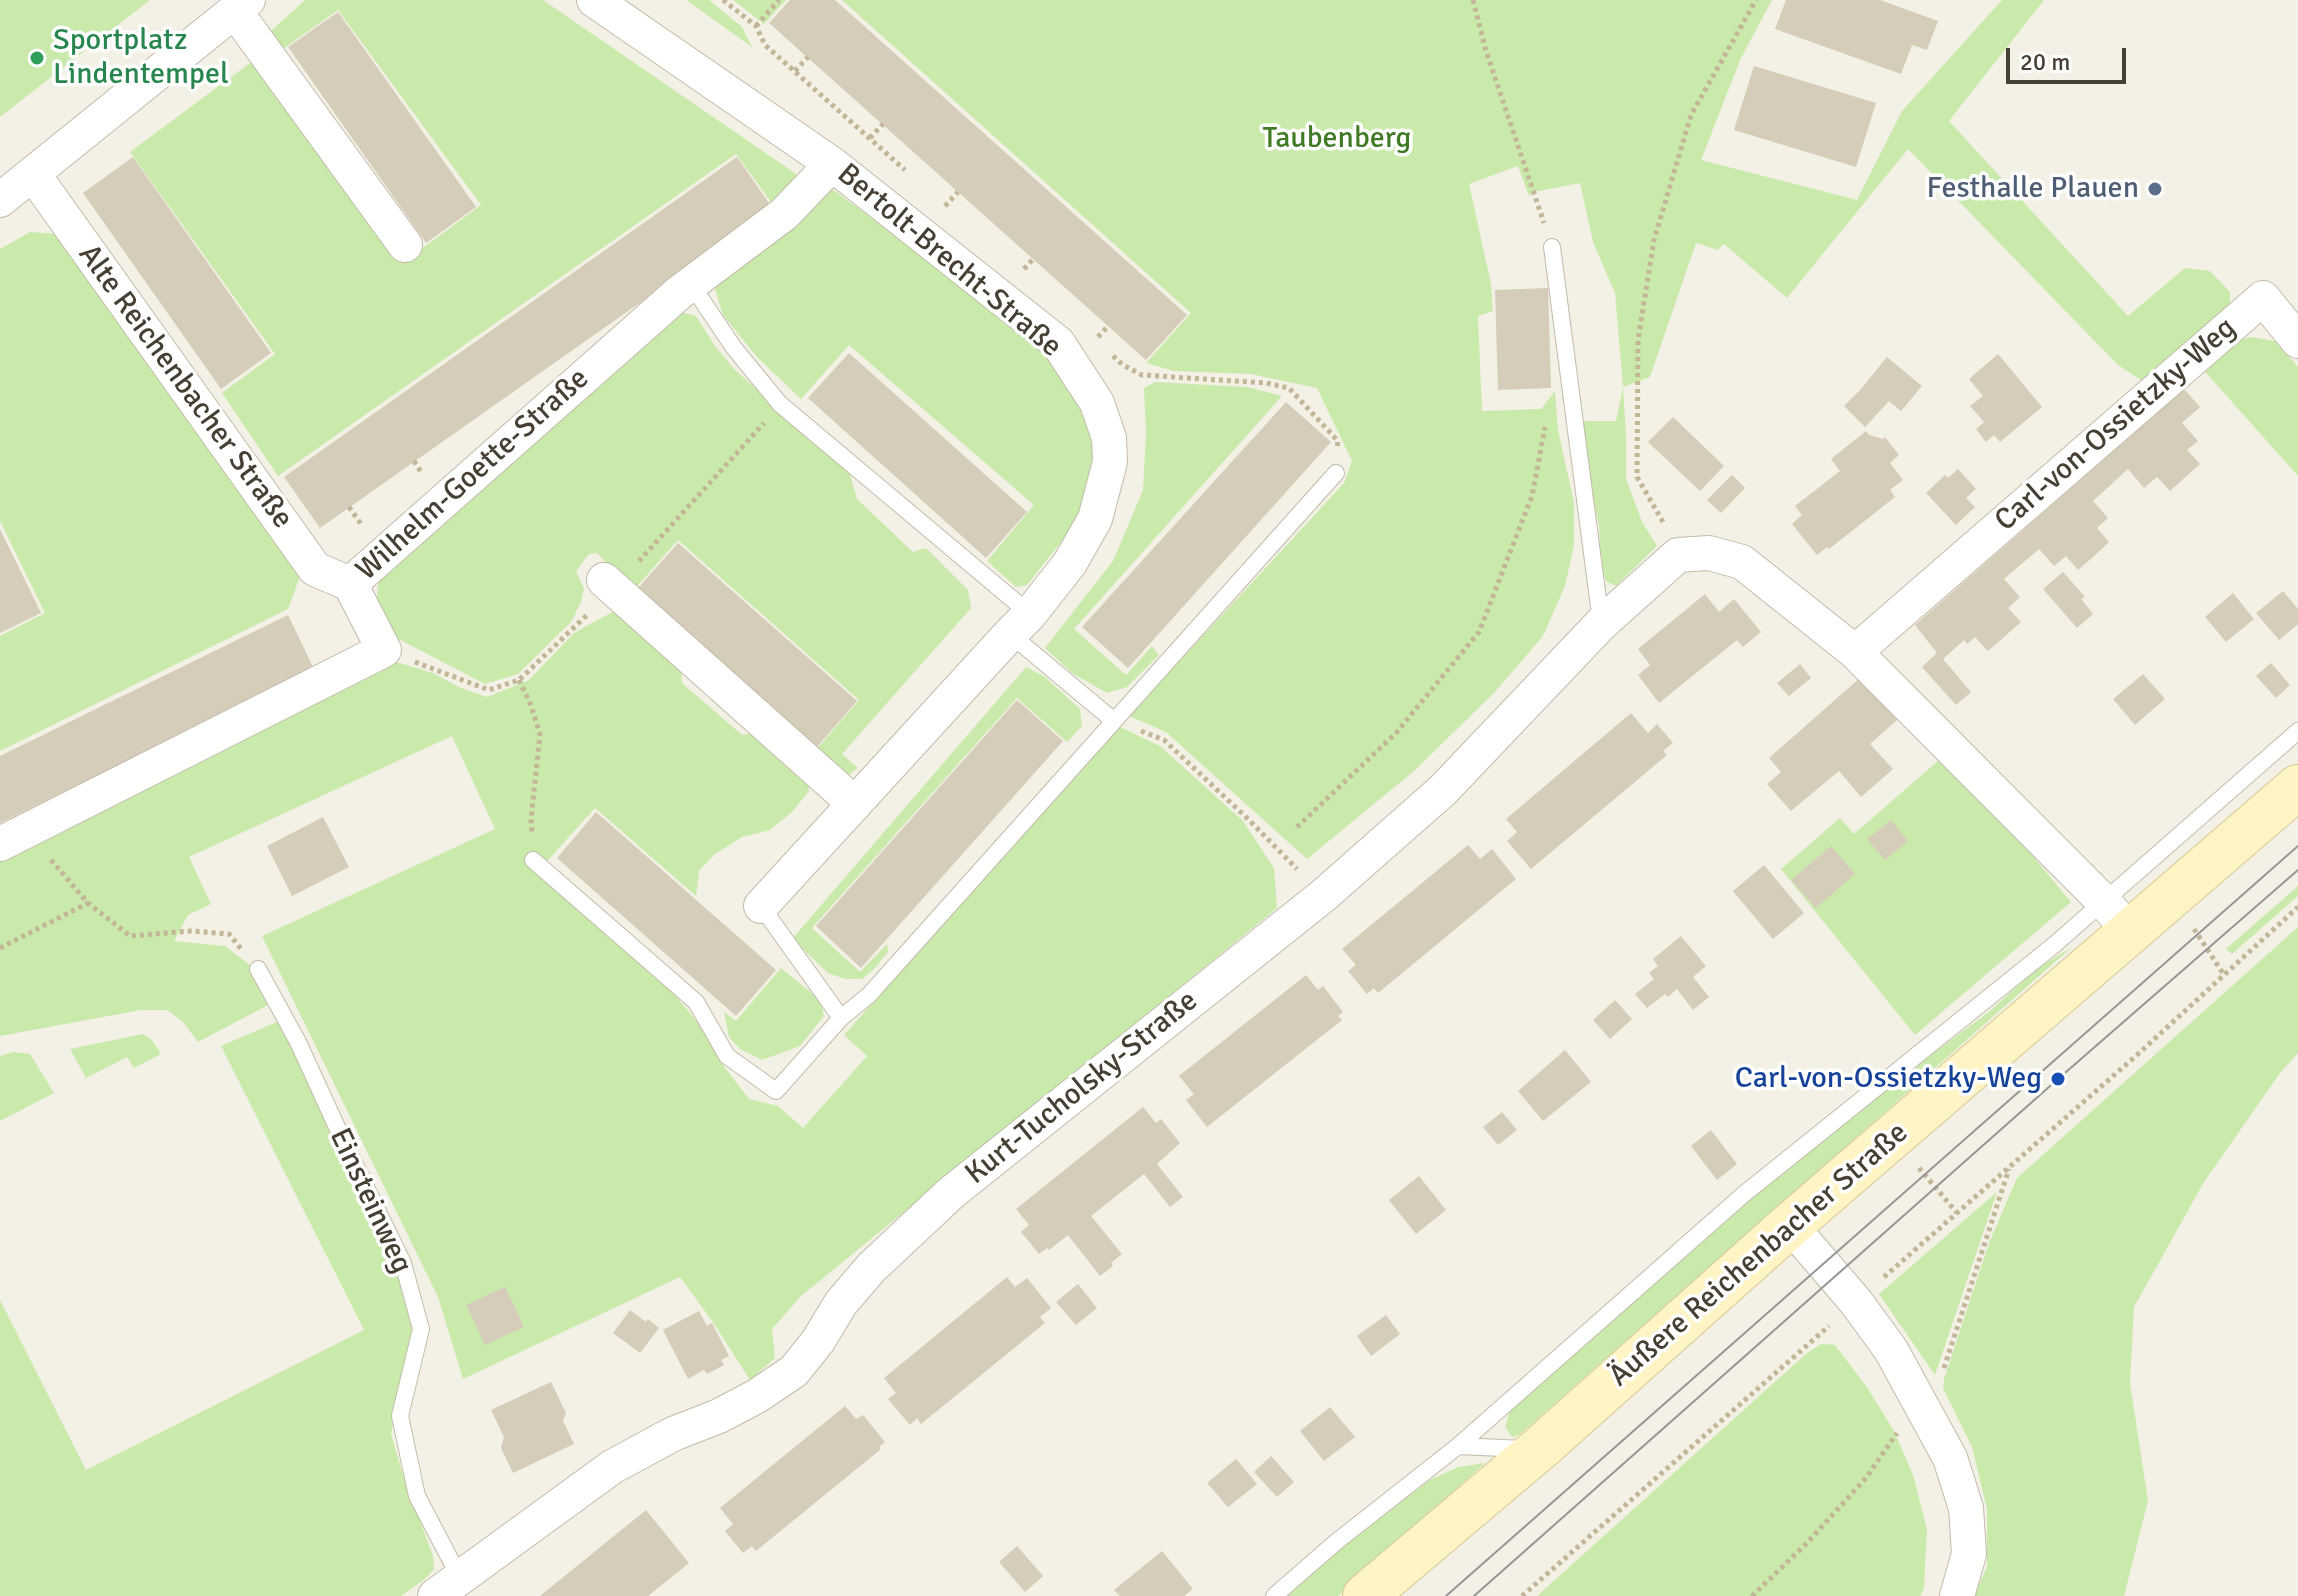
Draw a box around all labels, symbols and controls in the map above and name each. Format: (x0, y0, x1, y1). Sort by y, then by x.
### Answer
place label: Sportplatz Lindentempel (53, 23, 229, 94)
scale bar (2010, 32, 2130, 82)
text: 20 m (2020, 47, 2070, 77)
marker: Sportplatz Lindentempel (28, 49, 46, 67)
park label: Taubenberg (1263, 121, 1411, 157)
street label: Bertolt-Brecht-Straße (830, 157, 1068, 365)
place label: Festhalle Plauen (1927, 171, 2139, 207)
marker: Festhalle Plauen (2146, 180, 2164, 198)
street label: Alte Reichenbacher Straße (70, 238, 300, 536)
street label: Carl-von-Ossietzky-Weg (1988, 311, 2244, 539)
street label: Wilhelm-Goette-Straße (349, 361, 597, 589)
street label: Kurt-Tucholsky-Straße (959, 983, 1205, 1193)
place label: Carl-von-Ossietzky-Weg (1735, 1061, 2042, 1097)
marker: Carl-von-Ossietzky-Weg (2049, 1070, 2067, 1088)
street label: Äußere Reichenbacher Straße (1602, 1115, 1916, 1395)
street label: Einsteinweg (321, 1123, 419, 1279)

